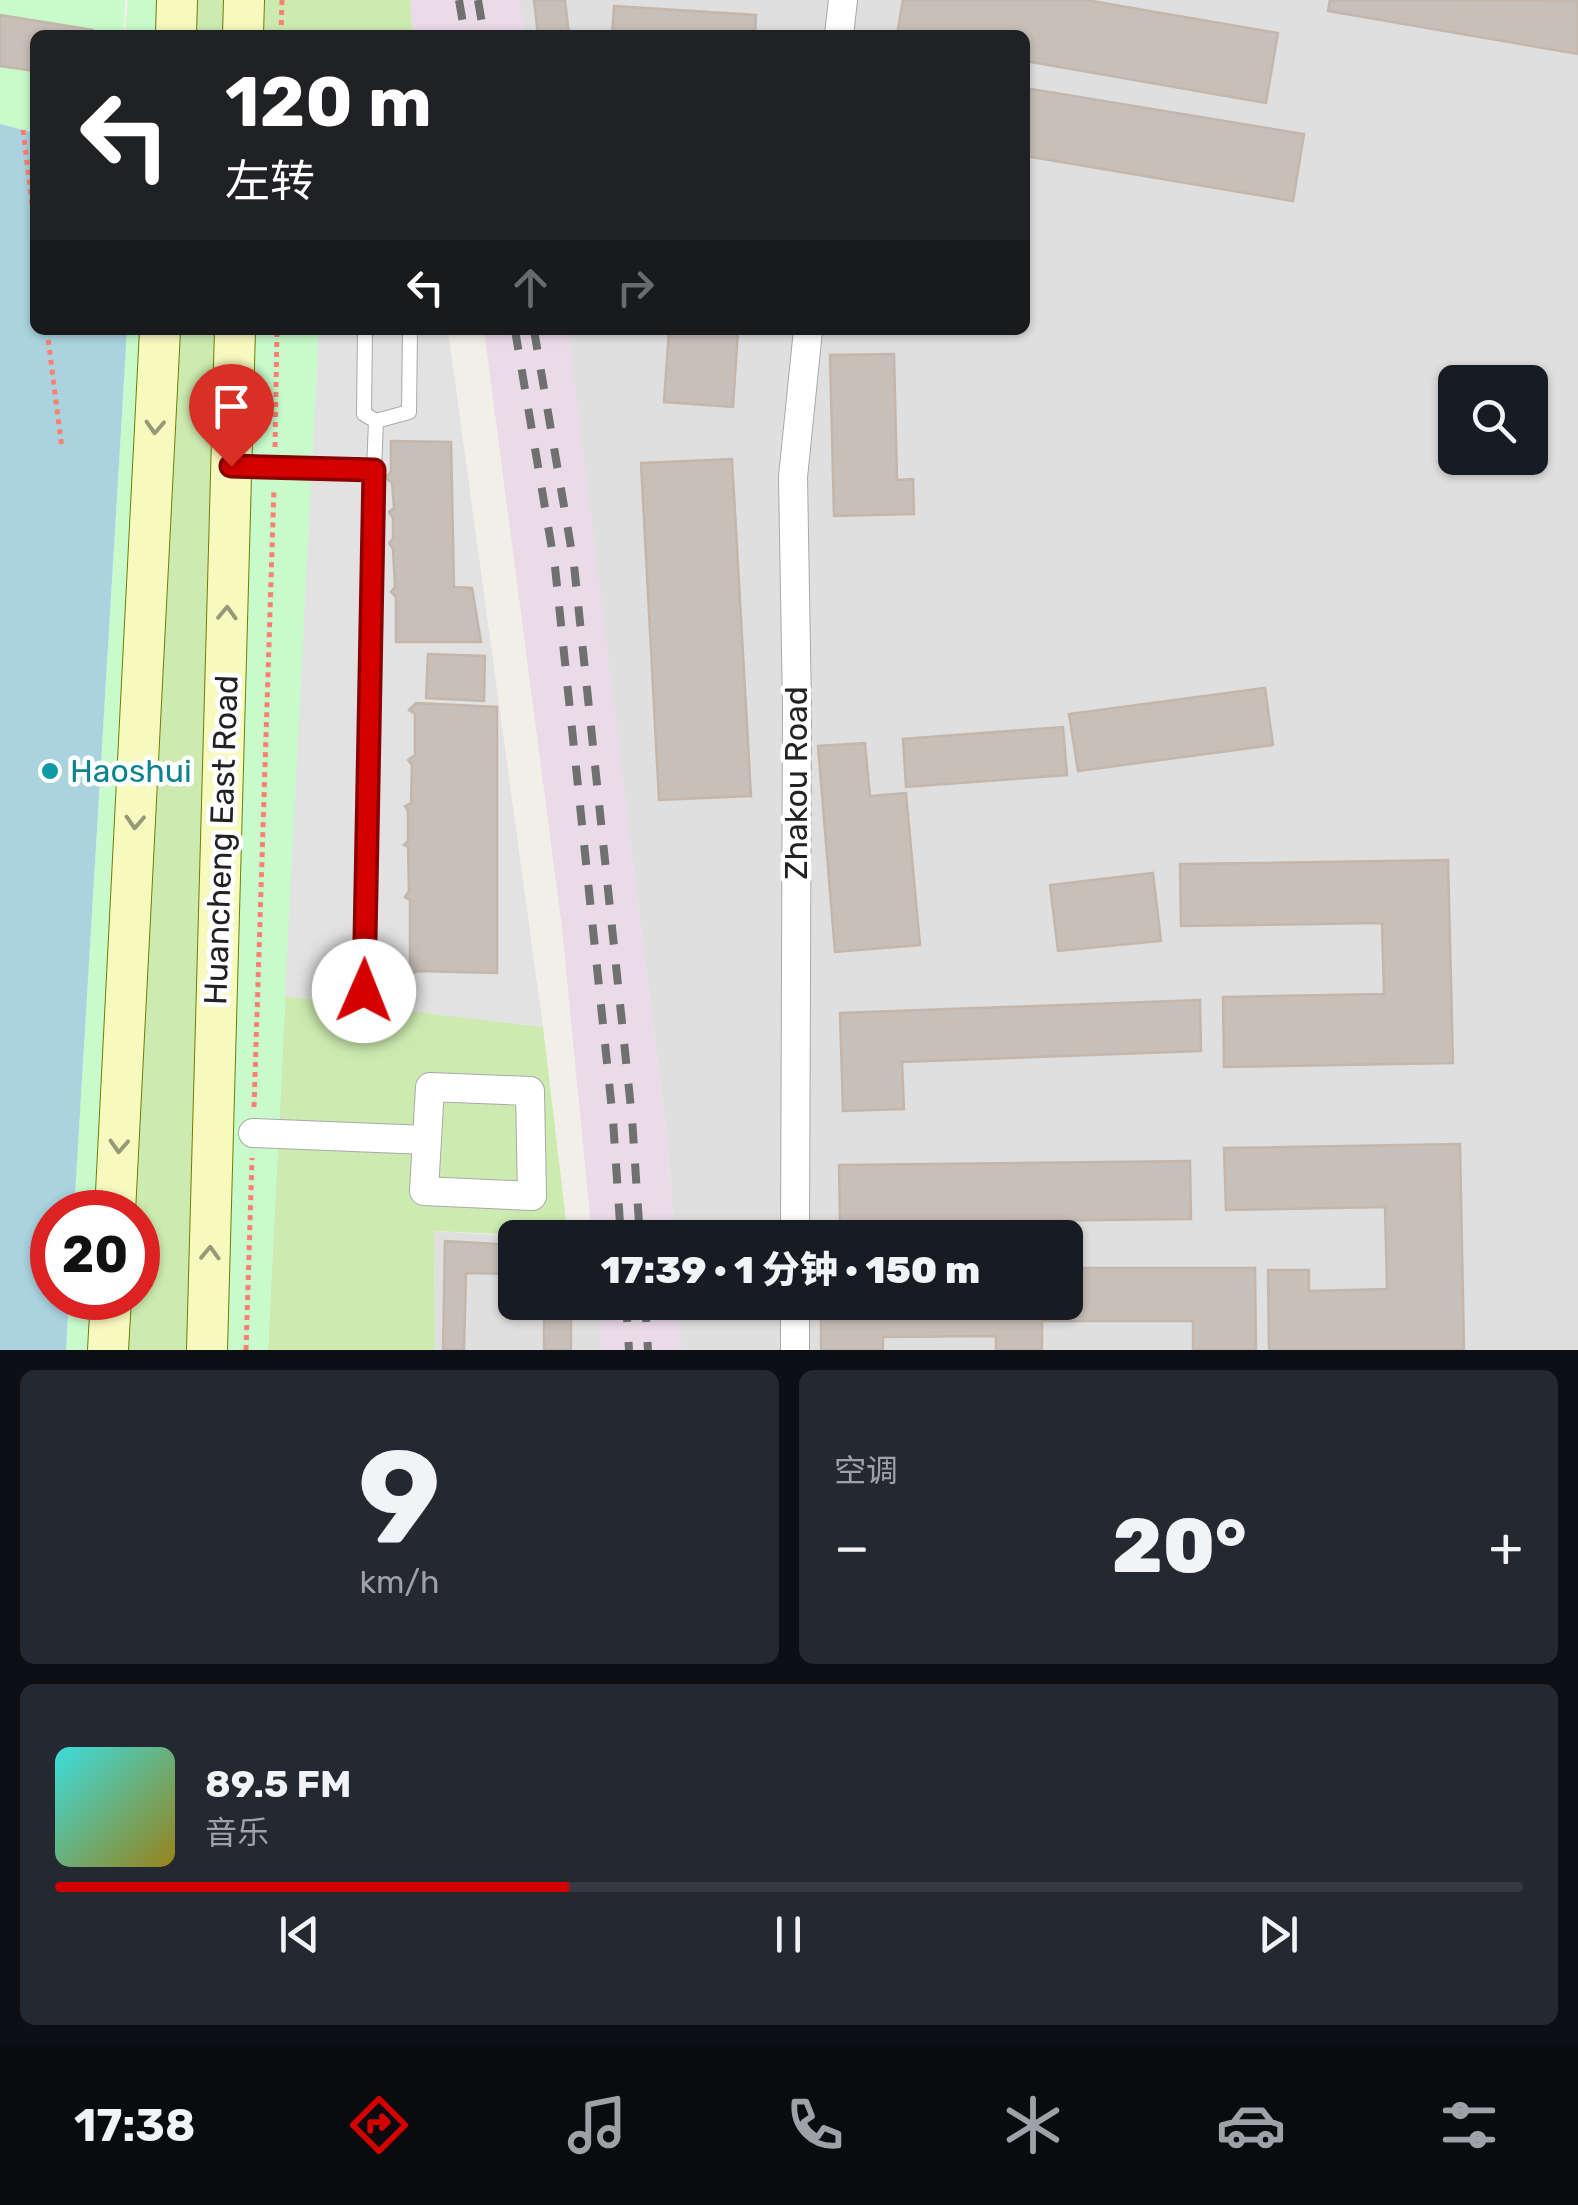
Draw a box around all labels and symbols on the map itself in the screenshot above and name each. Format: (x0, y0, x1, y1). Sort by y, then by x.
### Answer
pin (189, 364, 274, 467)
one-way arrow (145, 420, 166, 436)
one-way arrow (216, 604, 238, 620)
street label: Huancheng East Road (196, 674, 246, 1006)
street label: Zhakou Road (777, 686, 815, 880)
place label: Haoshui (70, 752, 192, 790)
marker: Haoshui (39, 760, 61, 782)
one-way arrow (125, 814, 146, 830)
position arrow (312, 939, 416, 1043)
one-way arrow (109, 1139, 130, 1155)
speed limit sign: 20 (30, 1190, 160, 1320)
one-way arrow (199, 1244, 220, 1260)

